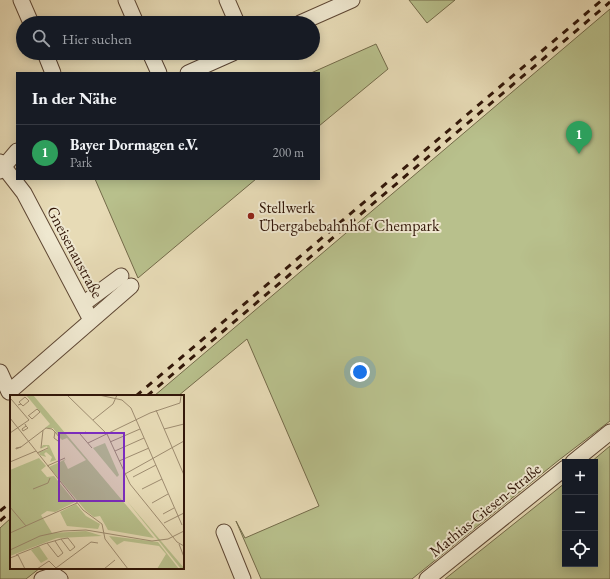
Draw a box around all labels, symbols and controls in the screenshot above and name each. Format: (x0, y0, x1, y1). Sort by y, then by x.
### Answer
search box (16, 16, 320, 60)
icon: search (30, 27, 52, 49)
text: Hier suchen (62, 29, 132, 48)
text: In der Nähe (32, 87, 117, 109)
pin: 1 (566, 121, 592, 154)
text: Bayer Dormagen e.V. (70, 135, 198, 154)
text: 1 (42, 144, 48, 161)
text: 200 m (273, 144, 304, 161)
text: Park (70, 154, 92, 171)
place label: Stellwerk Übergabebahnhof Chempark (259, 197, 440, 236)
street label: Gneisenaustraße (42, 202, 108, 302)
marker: Stellwerk Übergabebahnhof Chempark (246, 211, 256, 221)
your location (350, 362, 370, 382)
inset map (10, 395, 184, 569)
street label: Mathias-Giesen-Straße (425, 458, 545, 562)
map controls (562, 459, 598, 567)
button: + (562, 459, 598, 495)
button: − (562, 495, 598, 531)
button: locate (562, 531, 598, 567)

